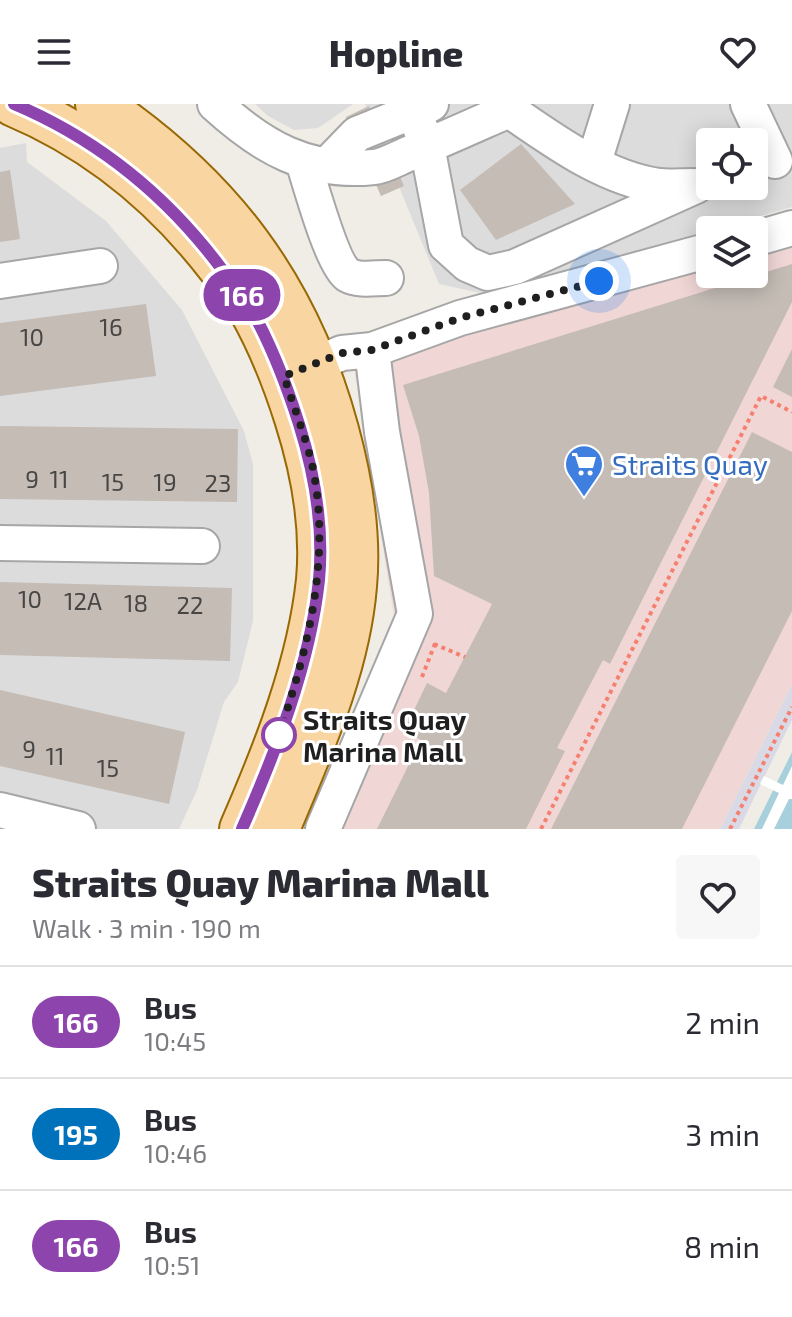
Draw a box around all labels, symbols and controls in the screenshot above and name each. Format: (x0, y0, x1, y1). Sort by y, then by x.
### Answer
icon: menu (32, 30, 76, 74)
icon: heart (716, 30, 760, 74)
text: Hopline (329, 31, 463, 74)
map controls (696, 128, 768, 288)
button: locate (696, 128, 768, 200)
button: layers (696, 216, 768, 288)
your location (579, 261, 619, 301)
line badge: 166 (196, 269, 288, 321)
text: 166 (219, 278, 265, 312)
house number: 16 (99, 312, 123, 341)
house number: 10 (20, 322, 44, 351)
supermarket icon: Straits Quay (563, 443, 605, 498)
place label: Straits Quay (612, 447, 768, 481)
house number: 9 (25, 464, 39, 493)
house number: 11 (49, 464, 69, 493)
house number: 15 (102, 467, 124, 496)
house number: 19 (153, 467, 177, 496)
house number: 23 (205, 468, 231, 497)
house number: 10 (18, 584, 42, 613)
house number: 12A (64, 586, 102, 615)
house number: 18 (124, 588, 148, 617)
house number: 22 (177, 590, 203, 619)
place label: Straits Quay Marina Mall (303, 702, 466, 768)
marker: Straits Quay Marina Mall (262, 718, 296, 752)
house number: 9 (22, 734, 36, 763)
house number: 11 (45, 741, 65, 770)
house number: 15 (97, 753, 119, 782)
button: heart (676, 855, 760, 939)
text: Straits Quay Marina Mall (32, 859, 489, 905)
text: Walk · 3 min · 190 m (32, 912, 261, 943)
text: Bus (144, 989, 197, 1025)
text: 2 min (685, 1004, 760, 1040)
text: 166 (53, 1005, 99, 1039)
text: 10:45 (144, 1025, 206, 1056)
text: Bus (144, 1101, 197, 1137)
text: 3 min (685, 1116, 760, 1152)
text: 195 (54, 1117, 98, 1151)
text: 10:46 (144, 1137, 207, 1168)
text: Bus (144, 1213, 197, 1249)
text: 8 min (684, 1228, 760, 1264)
text: 166 (53, 1229, 99, 1263)
text: 10:51 (144, 1249, 200, 1280)

